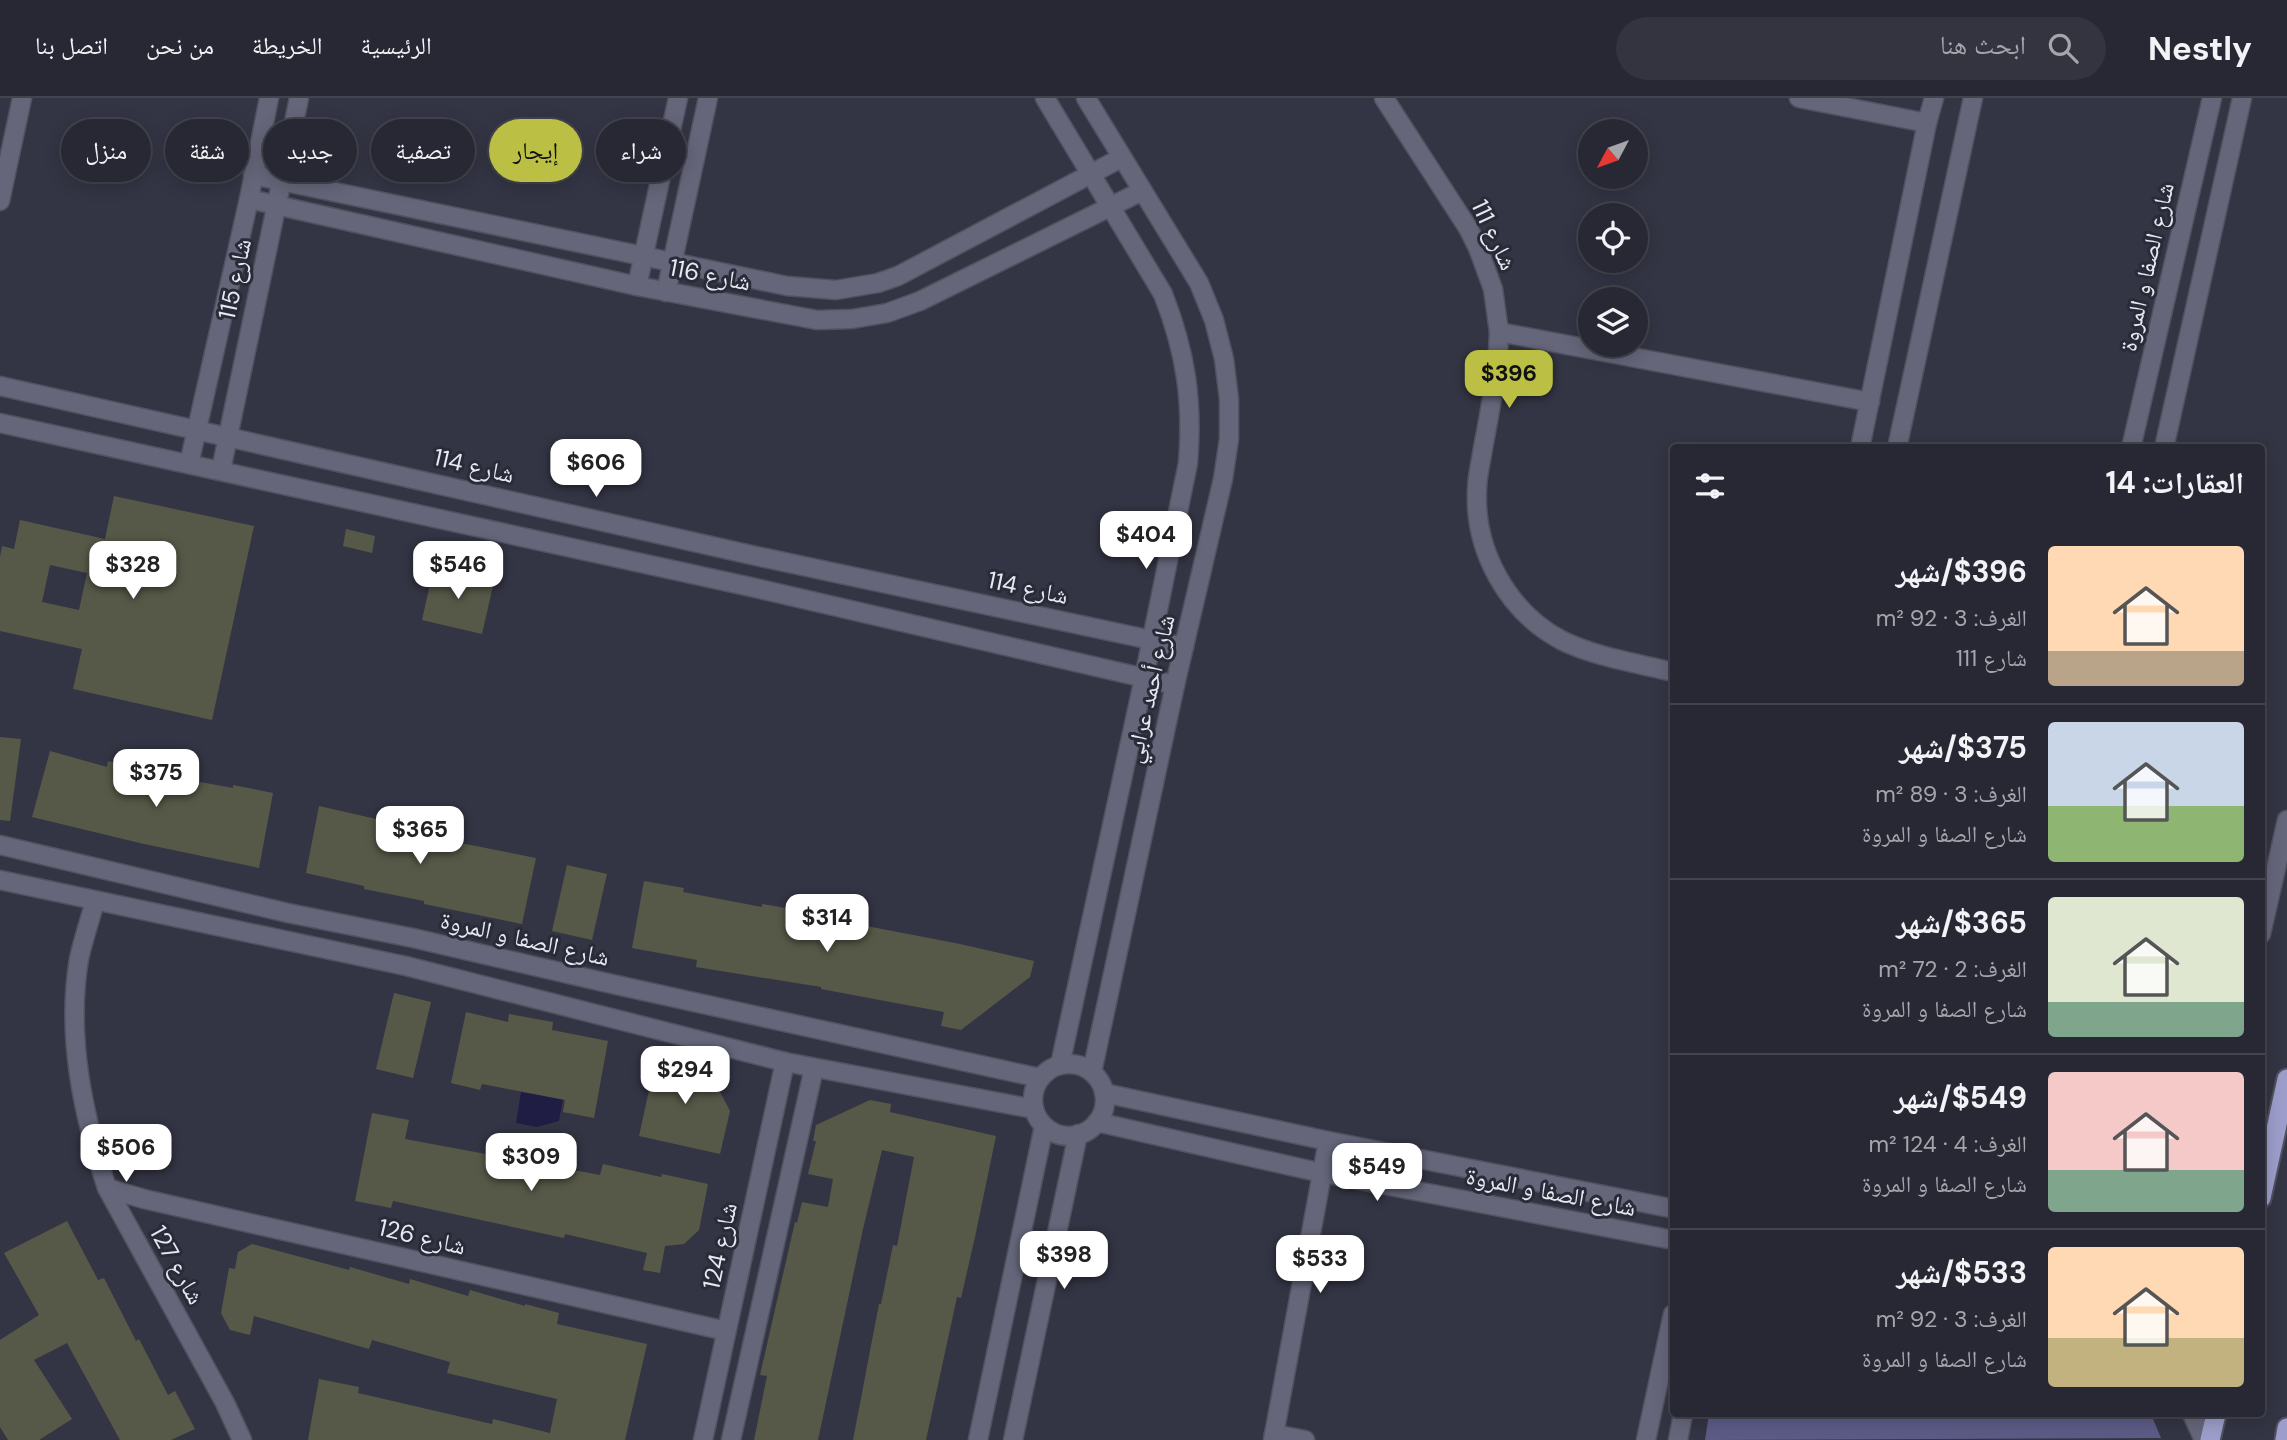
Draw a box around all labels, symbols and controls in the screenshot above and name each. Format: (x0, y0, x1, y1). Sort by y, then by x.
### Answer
search box (1616, 17, 2106, 80)
text: Nestly (2148, 27, 2252, 70)
text: ابحث هنا (1940, 28, 2026, 62)
icon: search (2044, 29, 2082, 67)
text: اتصل بنا (35, 30, 108, 61)
text: من نحن (146, 30, 214, 61)
text: الخريطة (252, 30, 323, 61)
text: الرئيسية (361, 30, 432, 61)
chip: منزل (61, 119, 151, 182)
chip: شقة (165, 119, 249, 182)
chip: جديد (263, 119, 357, 182)
chip: تصفية (371, 119, 475, 182)
chip: إيجار (489, 119, 582, 182)
chip: شراء (596, 119, 686, 182)
north arrow (1578, 119, 1648, 189)
map controls (1578, 119, 1648, 357)
street label: شارع الصفا و المروة (2112, 179, 2181, 354)
street label: شارع 111 (1465, 194, 1524, 275)
button: locate (1578, 203, 1648, 273)
street label: شارع 115 (211, 236, 258, 322)
street label: شارع 116 (667, 251, 753, 298)
button: layers (1578, 287, 1648, 357)
pin: $396 (1468, 350, 1550, 410)
text: $396 (1481, 358, 1537, 388)
pin: $606 (555, 440, 637, 499)
street label: شارع 114 (431, 441, 517, 490)
text: $606 (566, 447, 626, 477)
text: العقارات: 14 (2105, 463, 2244, 502)
icon: filters (1691, 467, 1729, 505)
pin: $404 (1105, 512, 1187, 571)
text: $404 (1116, 519, 1176, 549)
pin: $328 (92, 542, 174, 601)
pin: $546 (417, 542, 499, 601)
text: $328 (105, 549, 161, 579)
text: $546 (429, 549, 487, 579)
text: $396/شهر (1896, 552, 2027, 591)
street label: شارع 114 (985, 564, 1071, 611)
icon: home (2104, 574, 2188, 658)
text: الغرف: 3 · 92 m² (1876, 603, 2027, 633)
street label: شارع أحمد عرابي (1117, 612, 1186, 767)
text: شارع 111 (1956, 643, 2027, 673)
text: $375/شهر (1899, 728, 2027, 767)
pin: $375 (115, 750, 197, 809)
icon: home (2104, 750, 2188, 834)
text: $375 (129, 757, 183, 787)
text: الغرف: 3 · 89 m² (1875, 779, 2027, 809)
pin: $365 (379, 806, 461, 866)
text: $365 (392, 814, 448, 844)
text: شارع الصفا و المروة (1862, 819, 2027, 849)
pin: $314 (786, 894, 868, 954)
text: $314 (802, 902, 852, 932)
text: $365/شهر (1896, 903, 2027, 942)
street label: شارع الصفا و المروة (438, 904, 613, 973)
icon: home (2104, 925, 2188, 1009)
text: الغرف: 2 · 72 m² (1878, 954, 2027, 984)
text: شارع الصفا و المروة (1862, 994, 2027, 1024)
pin: $294 (644, 1046, 726, 1106)
text: $294 (657, 1054, 713, 1084)
text: $549/شهر (1894, 1078, 2027, 1117)
icon: home (2104, 1100, 2188, 1184)
pin: $506 (85, 1124, 167, 1184)
text: الغرف: 4 · 124 m² (1869, 1129, 2027, 1159)
text: $506 (97, 1132, 155, 1162)
pin: $309 (490, 1134, 572, 1193)
text: $309 (502, 1141, 560, 1171)
pin: $549 (1336, 1144, 1418, 1203)
text: $549 (1348, 1151, 1406, 1181)
street label: شارع الصفا و المروة (1464, 1160, 1639, 1223)
text: شارع الصفا و المروة (1862, 1169, 2027, 1199)
street label: شارع 124 (695, 1200, 744, 1292)
street label: شارع 126 (376, 1211, 469, 1262)
street label: شارع 127 (143, 1220, 212, 1310)
pin: $398 (1023, 1232, 1105, 1291)
pin: $533 (1279, 1236, 1361, 1295)
text: $398 (1036, 1239, 1092, 1269)
text: $533 (1292, 1243, 1348, 1273)
text: $533/شهر (1896, 1253, 2027, 1292)
icon: home (2104, 1275, 2188, 1359)
text: الغرف: 3 · 92 m² (1876, 1304, 2027, 1334)
text: شارع الصفا و المروة (1862, 1344, 2027, 1374)

